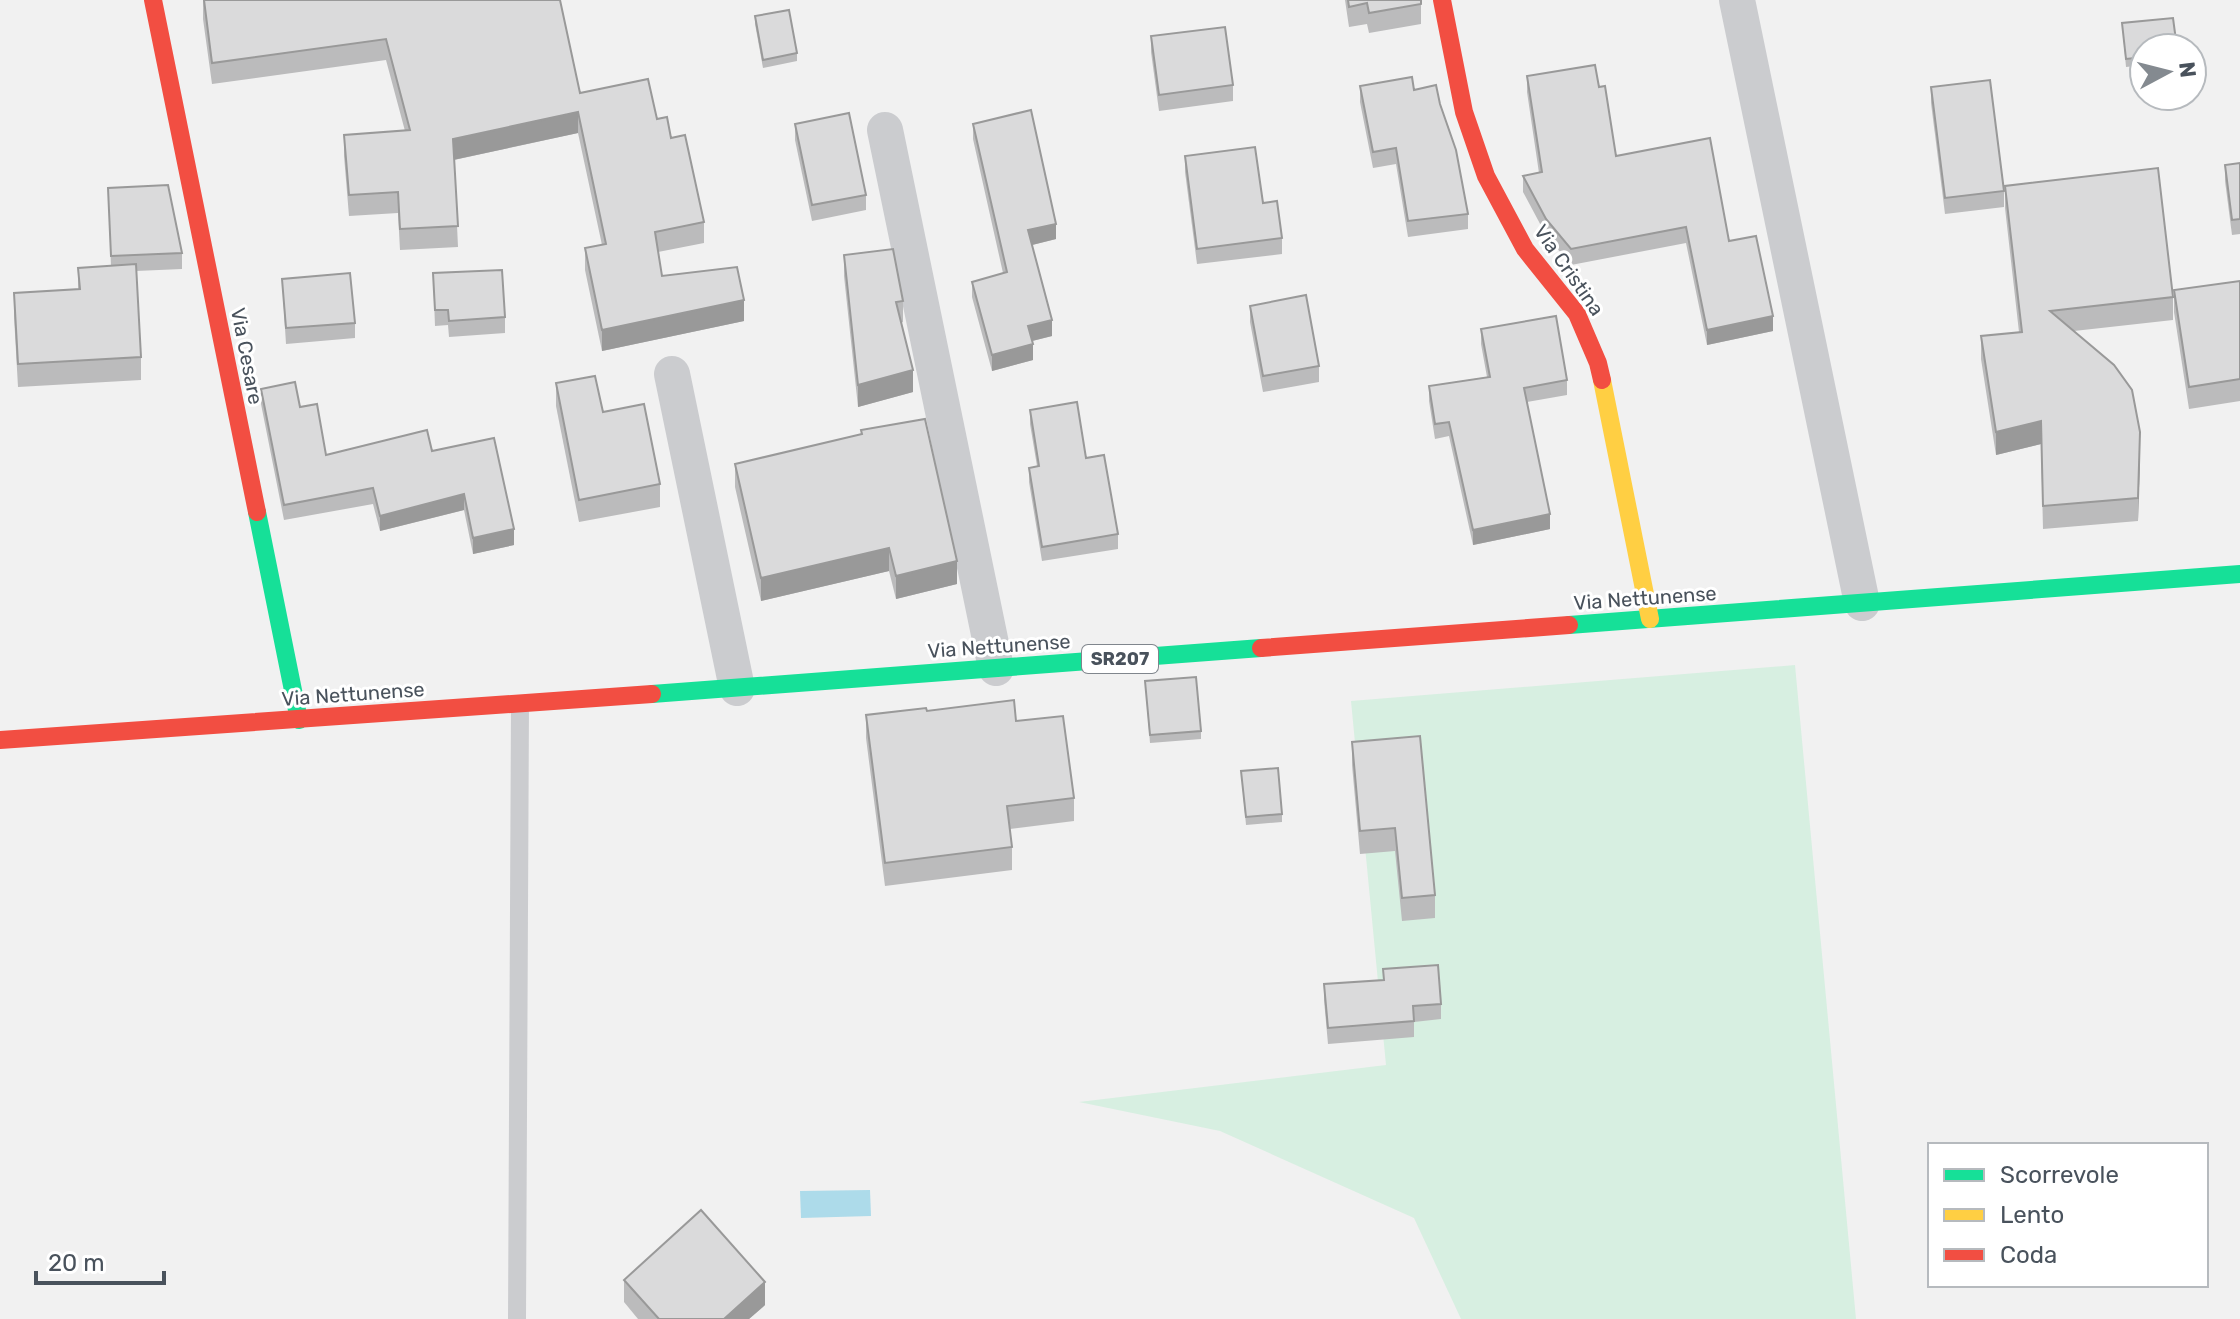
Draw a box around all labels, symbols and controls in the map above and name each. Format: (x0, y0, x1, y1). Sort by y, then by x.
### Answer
north arrow (2128, 32, 2208, 112)
text: N (2173, 60, 2202, 79)
street label: Via Cristina (1529, 220, 1609, 320)
street label: Via Cesare (226, 306, 268, 406)
street label: Via Nettunense (1573, 581, 1717, 615)
street label: Via Nettunense (927, 629, 1071, 663)
road number: SR207 (1082, 645, 1158, 673)
street label: Via Nettunense (281, 677, 425, 711)
legend (1928, 1143, 2208, 1287)
text: Scorrevole (2000, 1161, 2119, 1189)
text: Lento (2000, 1201, 2064, 1229)
scale bar (36, 1235, 164, 1285)
text: Coda (2000, 1241, 2057, 1269)
text: 20 m (48, 1249, 105, 1277)

